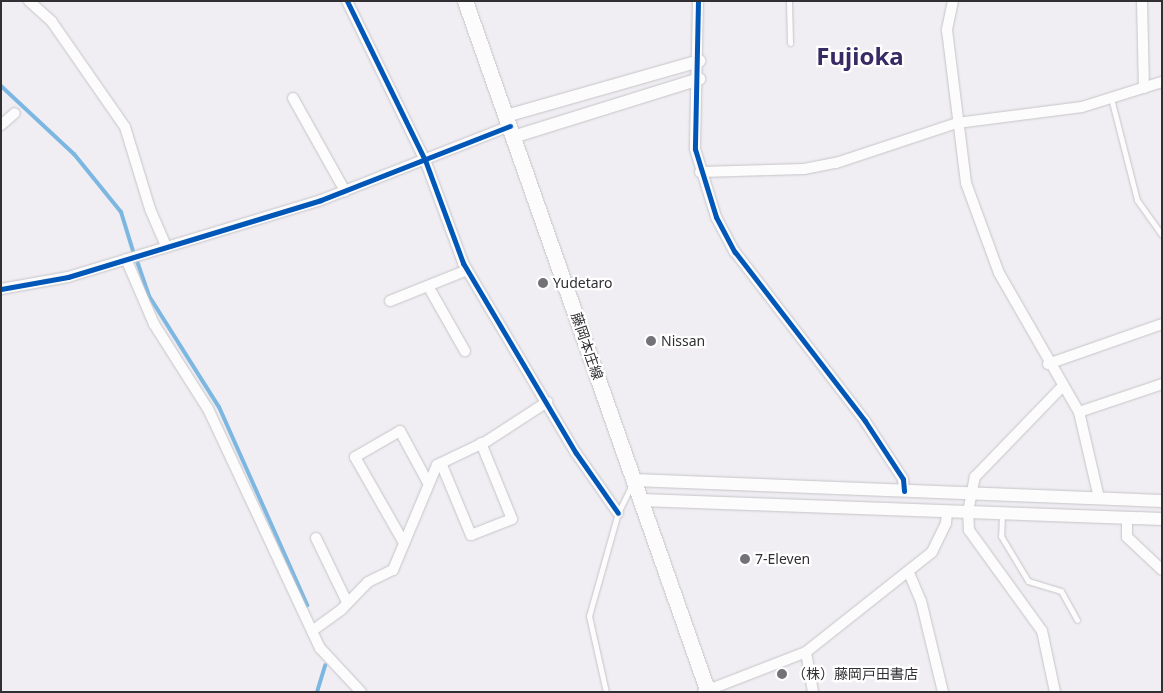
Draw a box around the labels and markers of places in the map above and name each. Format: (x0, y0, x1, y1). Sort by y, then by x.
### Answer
place label: Yudetaro (553, 275, 613, 291)
marker: Yudetaro (537, 277, 549, 289)
place label: Nissan (661, 333, 705, 349)
marker: Nissan (645, 335, 657, 347)
place label: 7-Eleven (755, 551, 810, 567)
marker: 7-Eleven (739, 553, 751, 565)
place label: （株）藤岡戸田書店 (792, 666, 918, 682)
marker: （株）藤岡戸田書店 (776, 668, 788, 680)

